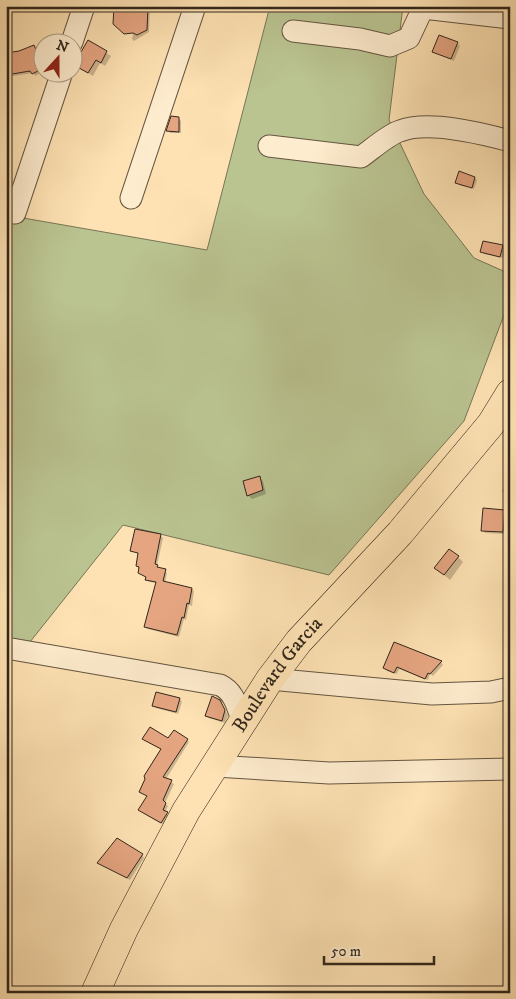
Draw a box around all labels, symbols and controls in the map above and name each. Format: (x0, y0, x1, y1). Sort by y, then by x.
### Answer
north arrow (32, 32, 82, 82)
text: N (54, 36, 71, 57)
street label: Boulevard Garcia (227, 611, 328, 737)
scale bar (324, 934, 434, 966)
text: 50 m (331, 942, 361, 961)

